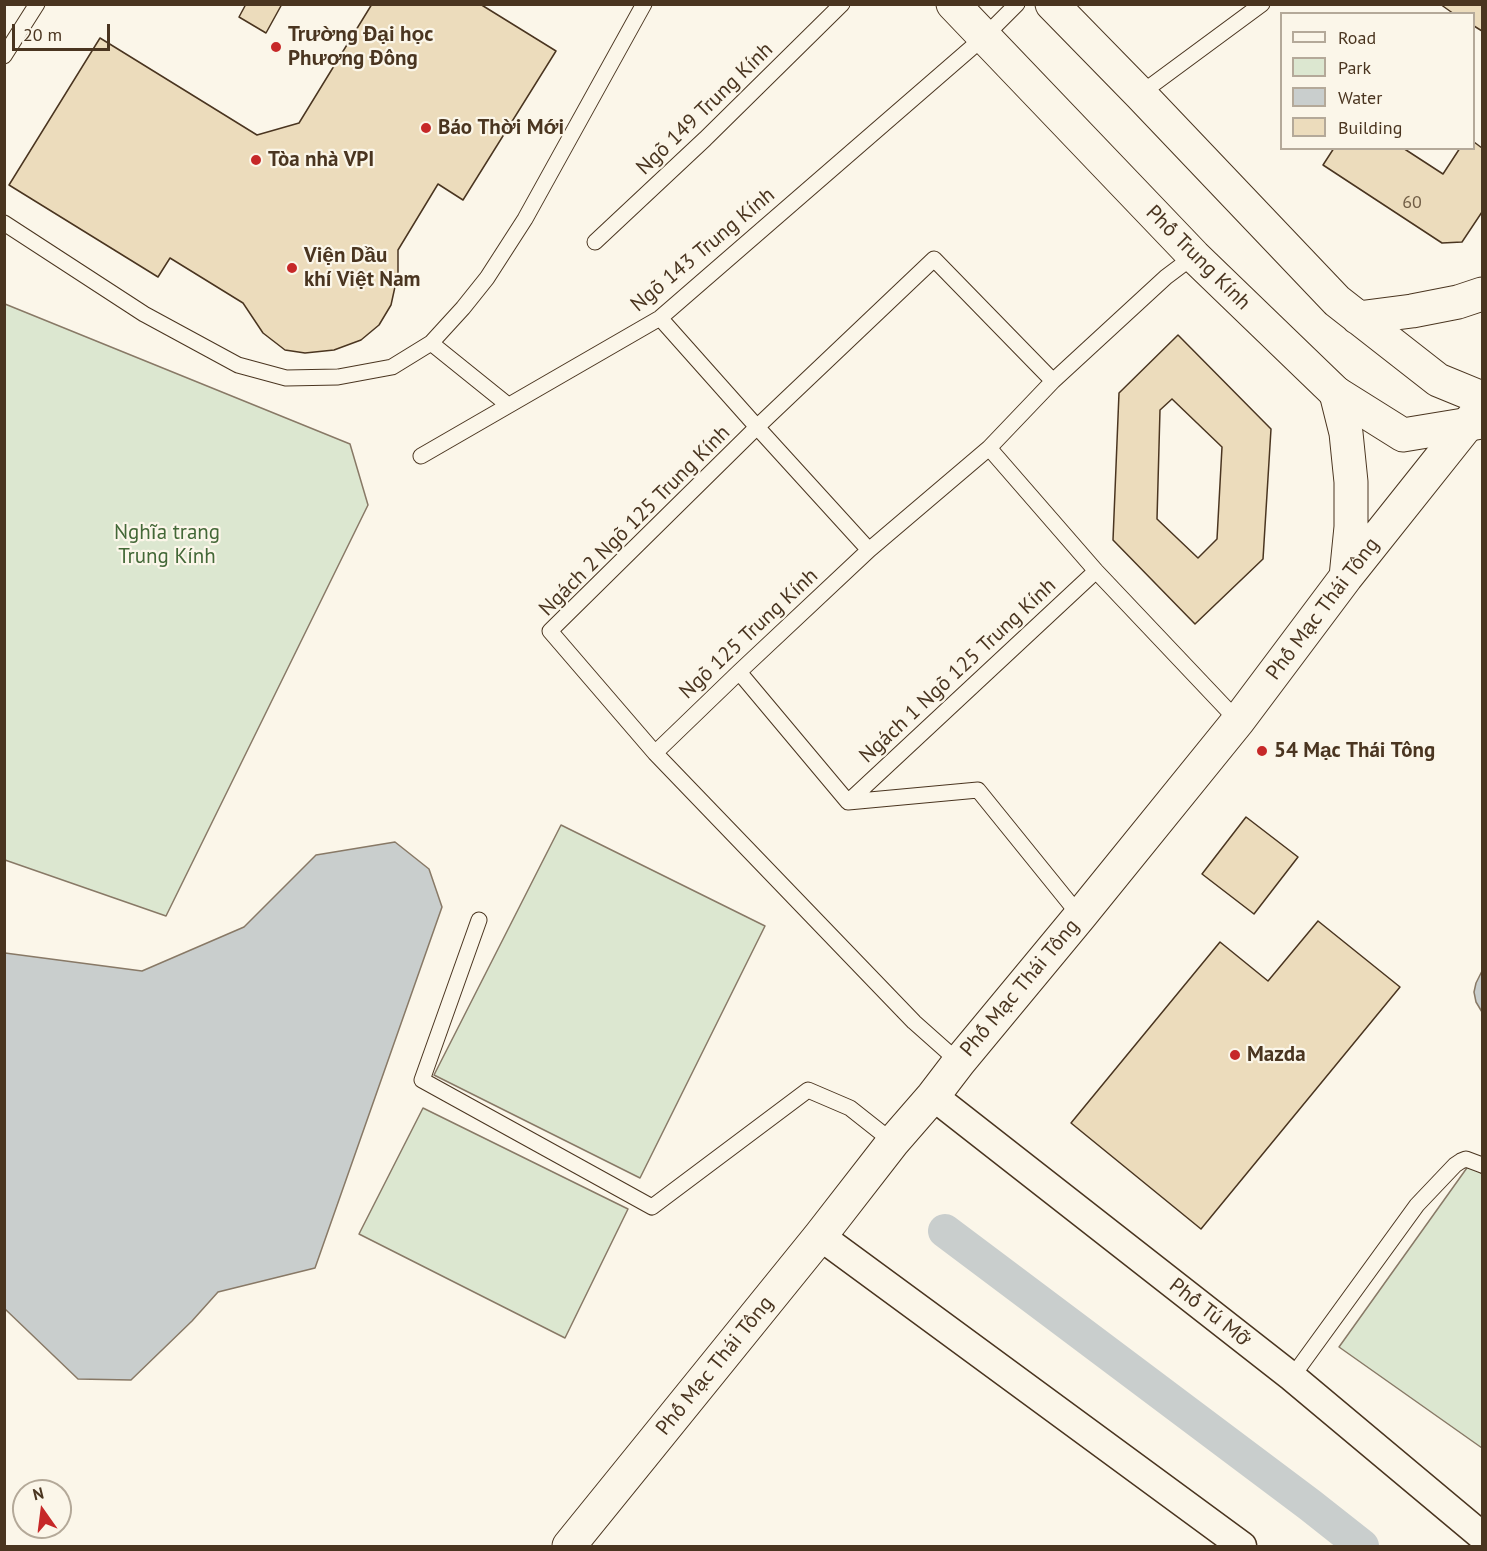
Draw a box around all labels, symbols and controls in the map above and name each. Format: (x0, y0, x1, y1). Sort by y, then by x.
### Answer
scale bar (15, 12, 112, 50)
legend (1280, 12, 1475, 150)
place label: Trường Đại học Phương Đông (288, 22, 433, 72)
text: 20 m (23, 23, 62, 46)
text: Road (1338, 26, 1376, 49)
street label: Ngõ 149 Trung Kính (632, 37, 778, 181)
marker: Trường Đại học Phương Đông (269, 40, 283, 54)
text: Park (1338, 56, 1371, 79)
text: Water (1338, 86, 1382, 109)
place label: Báo Thời Mới (438, 115, 564, 141)
text: Building (1338, 116, 1402, 139)
marker: Báo Thời Mới (419, 121, 433, 135)
place label: Tòa nhà VPI (268, 147, 374, 173)
marker: Tòa nhà VPI (249, 153, 263, 167)
street label: Ngõ 143 Trung Kính (626, 183, 780, 317)
house number: 60 (1402, 192, 1422, 214)
street label: Phố Trung Kính (1140, 200, 1256, 316)
place label: Viện Dầu khí Việt Nam (304, 243, 420, 293)
marker: Viện Dầu khí Việt Nam (285, 261, 299, 275)
street label: Ngách 2 Ngõ 125 Trung Kính (534, 420, 736, 622)
park label: Nghĩa trang Trung Kính (114, 520, 220, 570)
street label: Phố Mạc Thái Tông (1261, 533, 1385, 685)
street label: Ngõ 125 Trung Kính (675, 563, 823, 705)
street label: Ngách 1 Ngõ 125 Trung Kính (855, 573, 1061, 769)
place label: 54 Mạc Thái Tông (1274, 738, 1435, 764)
marker: 54 Mạc Thái Tông (1255, 744, 1269, 758)
street label: Phố Mạc Thái Tông (955, 914, 1085, 1062)
place label: Mazda (1247, 1042, 1306, 1068)
marker: Mazda (1228, 1048, 1242, 1062)
street label: Phố Tú Mỡ (1164, 1273, 1256, 1353)
street label: Phố Mạc Thái Tông (651, 1291, 779, 1441)
north arrow (12, 1479, 72, 1539)
text: N (31, 1483, 46, 1504)

